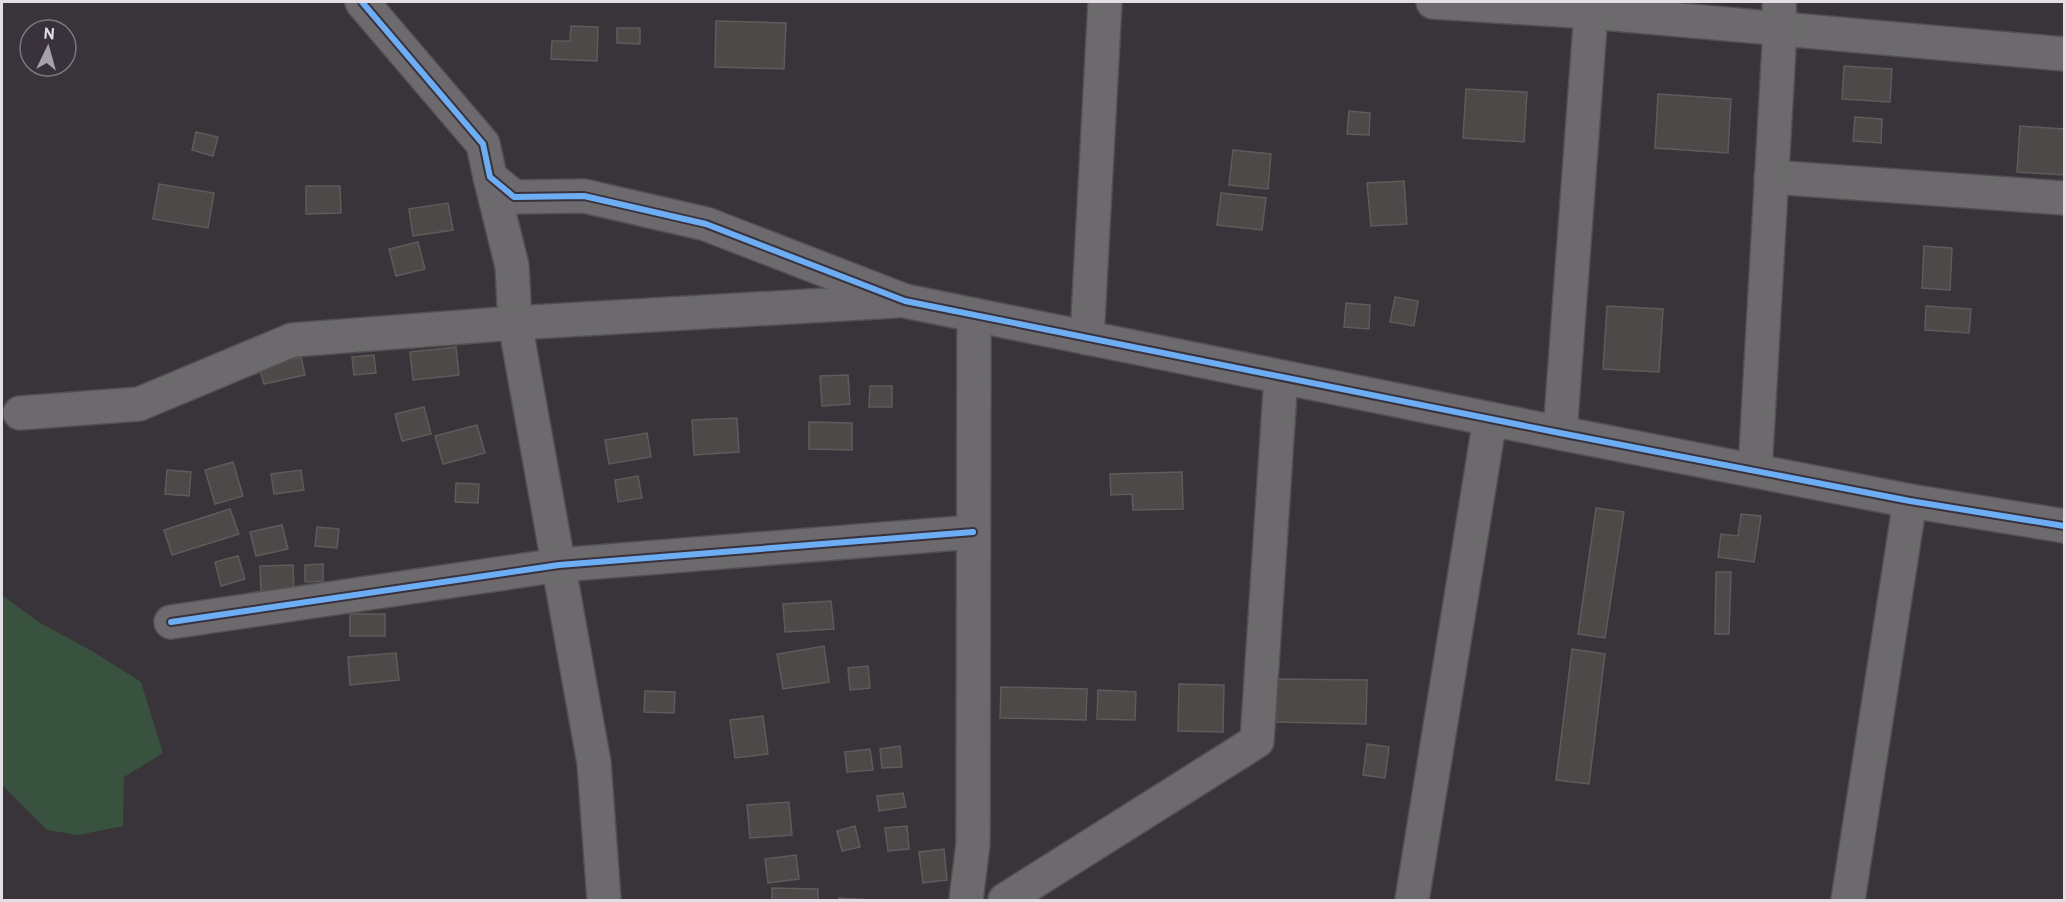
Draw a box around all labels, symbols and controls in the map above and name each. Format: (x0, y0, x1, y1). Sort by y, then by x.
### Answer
north arrow (18, 18, 78, 78)
text: N (43, 25, 56, 46)

